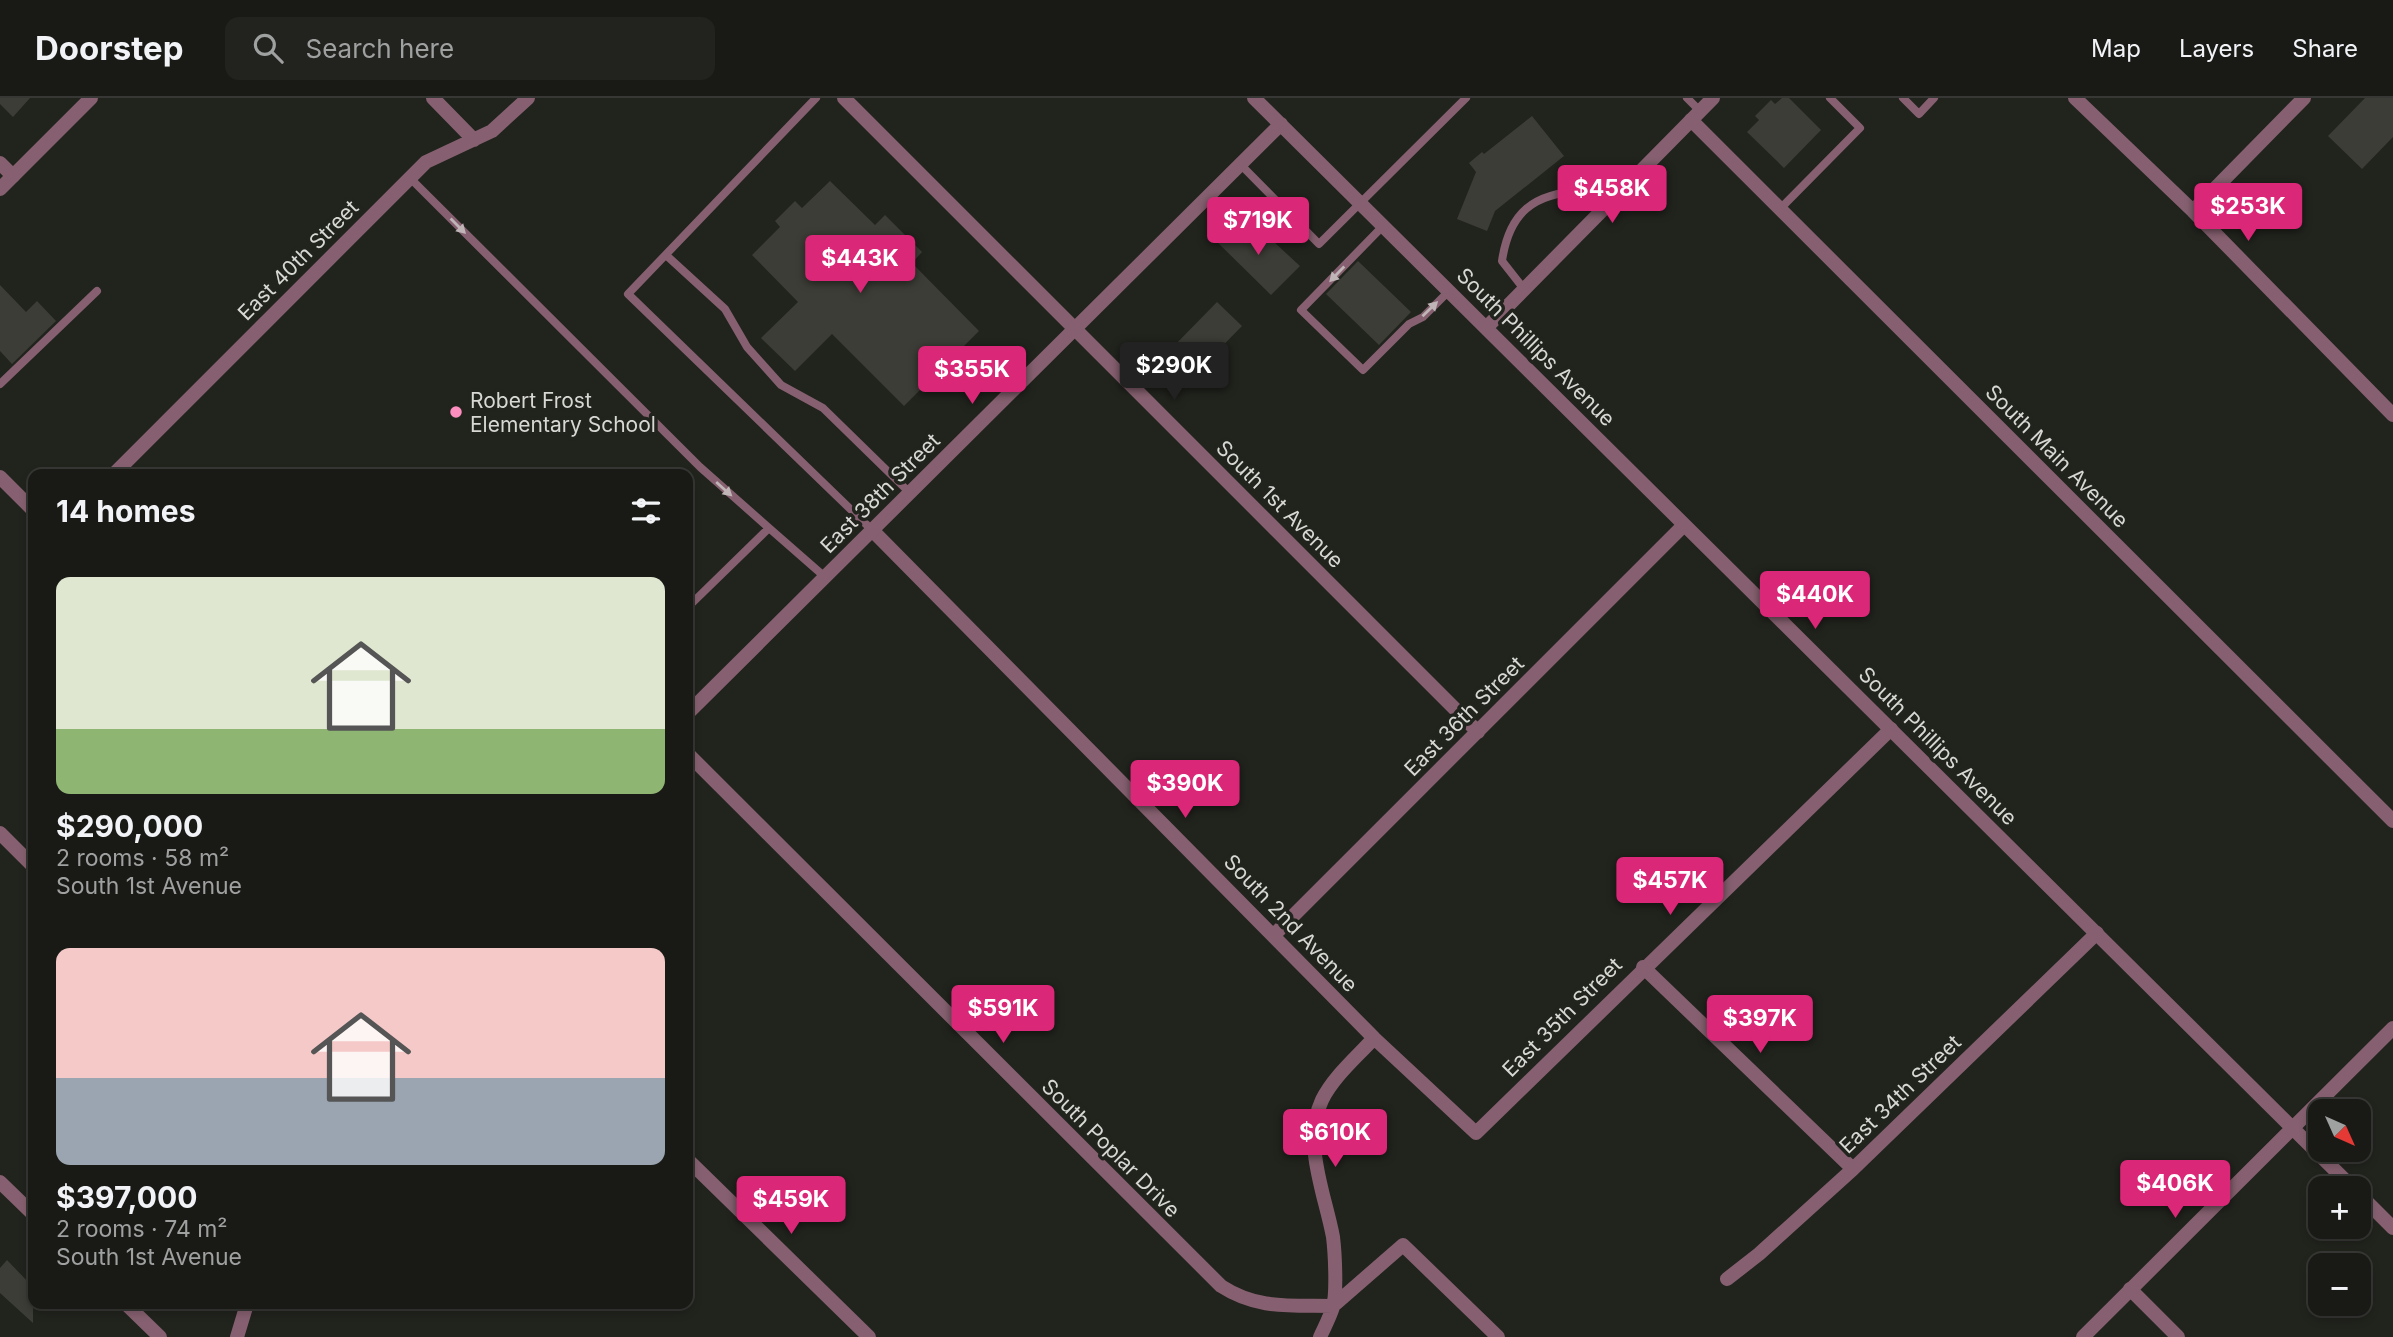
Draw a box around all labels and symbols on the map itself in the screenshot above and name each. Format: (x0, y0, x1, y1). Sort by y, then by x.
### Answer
pin: $458K (1563, 166, 1661, 225)
pin: $253K (2199, 184, 2297, 243)
street label: East 40th Street (233, 195, 363, 325)
pin: $719K (1209, 198, 1307, 257)
one-way arrow (450, 218, 466, 234)
pin: $443K (811, 236, 909, 295)
street label: South Phillips Avenue (1452, 263, 1620, 431)
one-way arrow (1328, 266, 1345, 283)
one-way arrow (1421, 302, 1438, 318)
pin: $290K (1125, 342, 1223, 402)
pin: $355K (923, 346, 1021, 406)
street label: South Main Avenue (1980, 379, 2134, 533)
place label: Robert Frost Elementary School (470, 388, 656, 437)
marker: Robert Frost Elementary School (448, 404, 464, 420)
street label: East 38th Street (815, 428, 945, 558)
street label: South 1st Avenue (1211, 435, 1349, 573)
one-way arrow (715, 481, 732, 497)
pin: $440K (1766, 572, 1864, 631)
street label: East 36th Street (1399, 651, 1529, 781)
street label: South Phillips Avenue (1854, 662, 2022, 830)
pin: $390K (1136, 760, 1234, 820)
street label: South 2nd Avenue (1219, 849, 1363, 997)
pin: $457K (1621, 858, 1719, 917)
street label: East 35th Street (1497, 952, 1627, 1082)
pin: $591K (954, 986, 1052, 1045)
pin: $397K (1711, 996, 1809, 1055)
street label: East 34th Street (1834, 1030, 1966, 1158)
street label: South Poplar Drive (1037, 1074, 1185, 1222)
north arrow (2308, 1099, 2371, 1162)
pin: $610K (1286, 1110, 1384, 1169)
pin: $406K (2126, 1160, 2224, 1220)
pin: $459K (742, 1176, 840, 1236)

